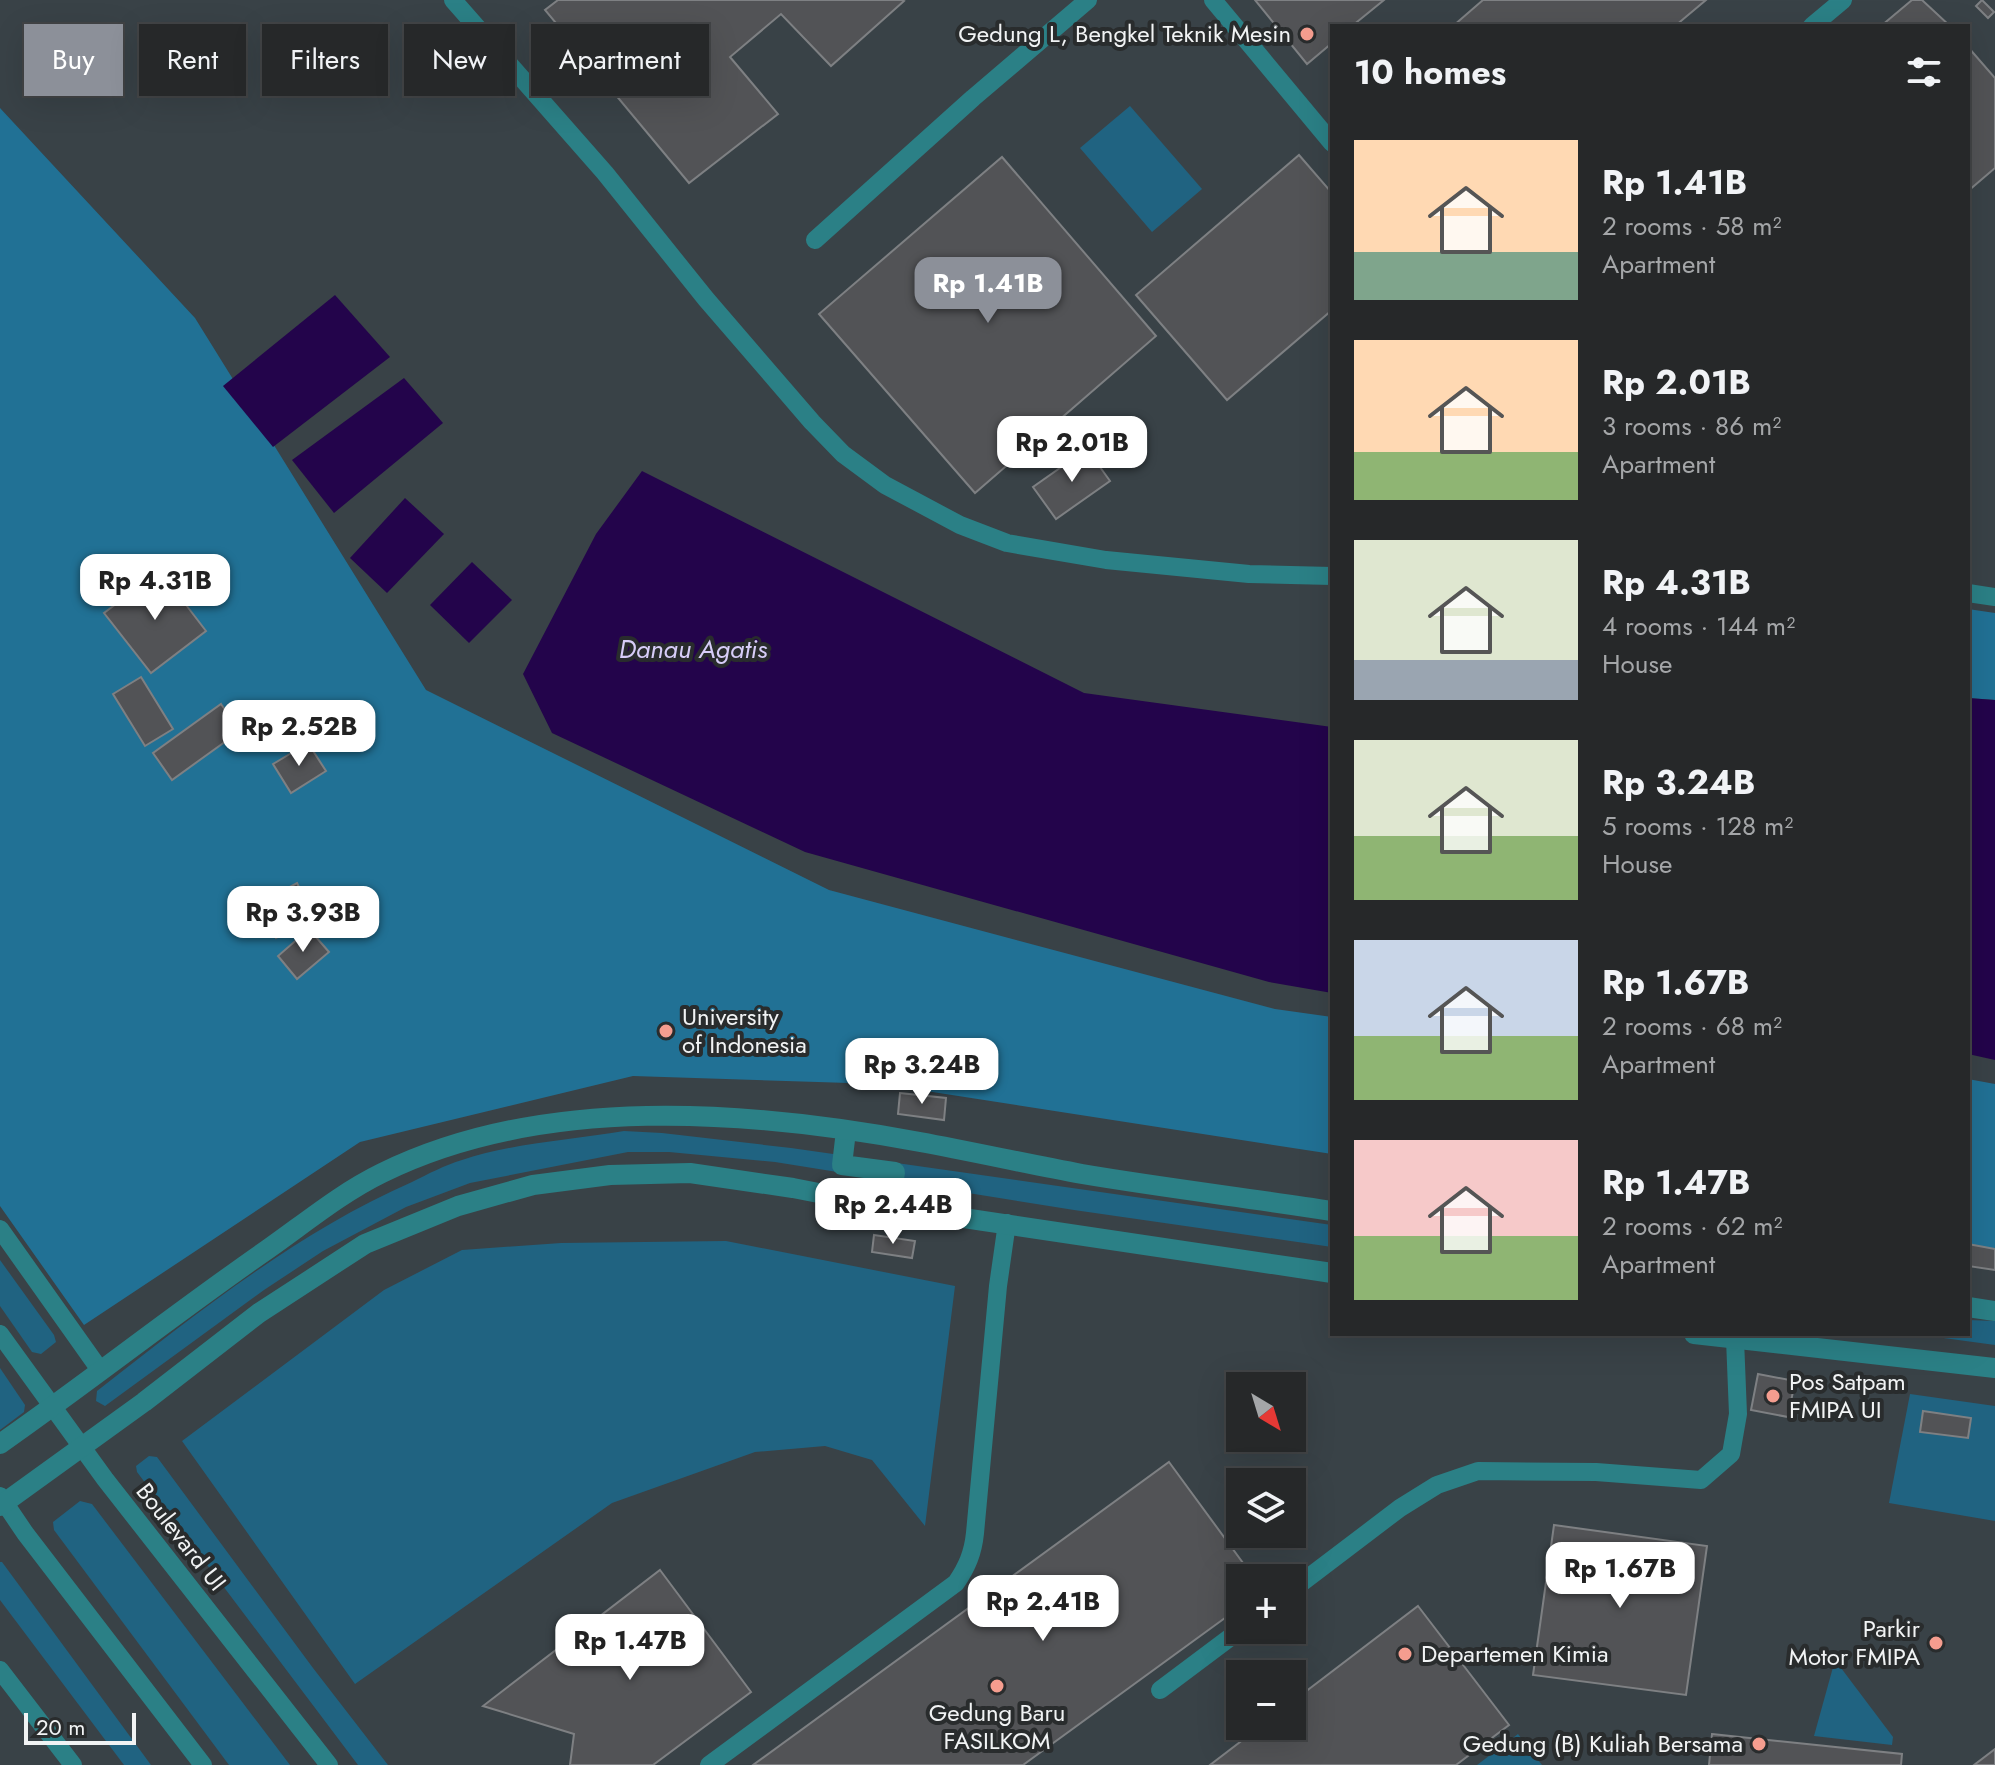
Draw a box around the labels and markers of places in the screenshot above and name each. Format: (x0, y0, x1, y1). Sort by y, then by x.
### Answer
place label: Gedung L, Bengkel Teknik Mesin (958, 16, 1291, 51)
marker: Gedung L, Bengkel Teknik Mesin (1298, 25, 1316, 43)
pin: Rp 1.41B (905, 257, 1071, 325)
pin: Rp 2.01B (989, 416, 1155, 484)
pin: Rp 4.31B (72, 554, 238, 622)
pin: Rp 2.52B (216, 700, 382, 768)
pin: Rp 3.93B (220, 886, 386, 954)
place label: University of Indonesia (682, 999, 807, 1062)
marker: University of Indonesia (657, 1022, 675, 1040)
pin: Rp 3.24B (839, 1038, 1005, 1106)
pin: Rp 2.44B (810, 1178, 976, 1246)
place label: Pos Satpam FMIPA UI (1789, 1364, 1906, 1427)
marker: Pos Satpam FMIPA UI (1764, 1387, 1782, 1405)
pin: Rp 1.67B (1537, 1542, 1703, 1610)
pin: Rp 2.41B (960, 1575, 1126, 1643)
place label: Parkir Motor FMIPA (1789, 1611, 1921, 1674)
pin: Rp 1.47B (547, 1614, 713, 1682)
marker: Parkir Motor FMIPA (1927, 1634, 1945, 1652)
place label: Departemen Kimia (1421, 1636, 1608, 1671)
marker: Departemen Kimia (1396, 1645, 1414, 1663)
marker: Gedung Baru FASILKOM (988, 1677, 1006, 1695)
place label: Gedung Baru FASILKOM (929, 1695, 1065, 1758)
place label: Gedung (B) Kuliah Bersama (1463, 1726, 1743, 1761)
marker: Gedung (B) Kuliah Bersama (1750, 1735, 1768, 1753)

